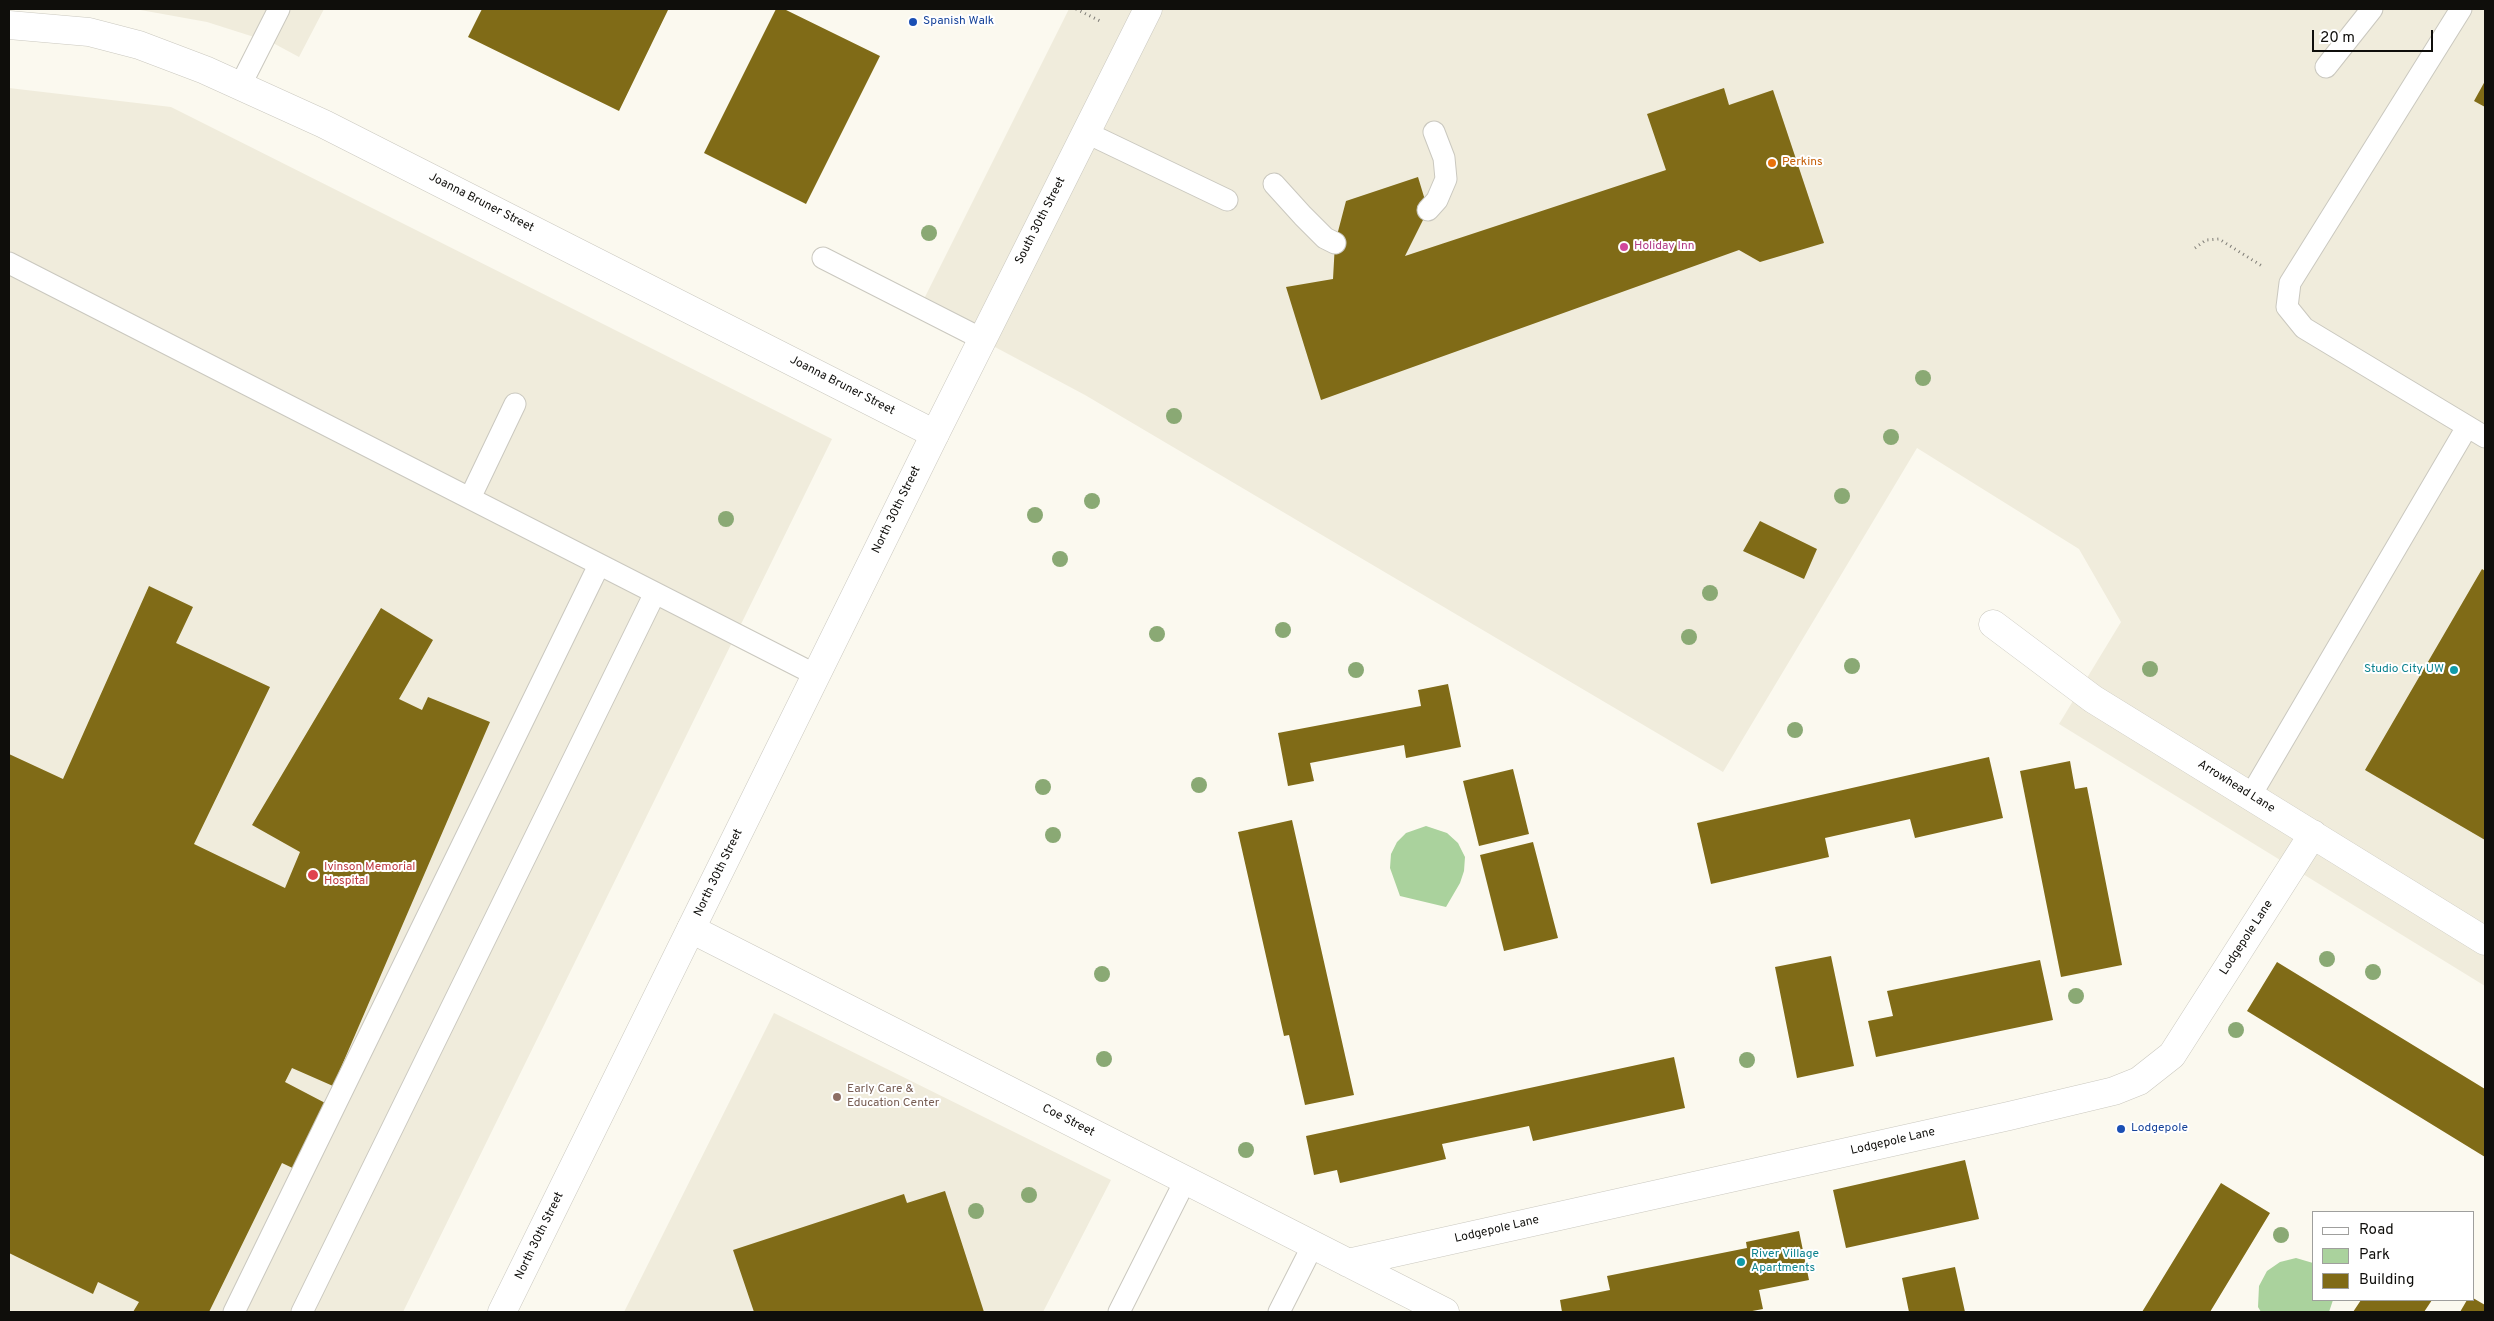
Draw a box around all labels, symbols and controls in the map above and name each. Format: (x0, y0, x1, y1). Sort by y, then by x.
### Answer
place label: Spanish Walk (923, 15, 994, 29)
marker: Spanish Walk (907, 16, 919, 28)
scale bar (2314, 20, 2435, 52)
text: 20 m (2320, 29, 2355, 48)
place label: Perkins (1782, 156, 1823, 170)
marker: Perkins (1766, 157, 1778, 169)
street label: Joanna Bruner Street (426, 170, 536, 236)
street label: South 30th Street (1013, 175, 1069, 267)
place label: Holiday Inn (1634, 240, 1695, 254)
marker: Holiday Inn (1618, 241, 1630, 253)
street label: Joanna Bruner Street (787, 353, 897, 419)
street label: North 30th Street (870, 464, 924, 556)
place label: Studio City UW (2364, 663, 2444, 677)
marker: Studio City UW (2448, 664, 2460, 676)
street label: Arrowhead Lane (2195, 758, 2277, 816)
street label: North 30th Street (692, 827, 746, 919)
place label: Ivinson Memorial Hospital (324, 861, 415, 889)
marker: Ivinson Memorial Hospital (306, 868, 320, 882)
street label: Lodgepole Lane (2217, 898, 2277, 978)
place label: Early Care & Education Center (847, 1083, 939, 1111)
marker: Early Care & Education Center (831, 1091, 843, 1103)
street label: Coe Street (1039, 1102, 1097, 1140)
place label: Lodgepole (2131, 1122, 2188, 1136)
marker: Lodgepole (2115, 1123, 2127, 1135)
street label: Lodgepole Lane (1849, 1125, 1937, 1159)
street label: North 30th Street (513, 1190, 567, 1282)
legend (2312, 1211, 2474, 1301)
street label: Lodgepole Lane (1453, 1213, 1541, 1247)
text: Road (2359, 1221, 2394, 1240)
text: Park (2359, 1246, 2390, 1265)
place label: River Village Apartments (1751, 1248, 1819, 1276)
marker: River Village Apartments (1735, 1256, 1747, 1268)
text: Building (2359, 1271, 2414, 1290)

